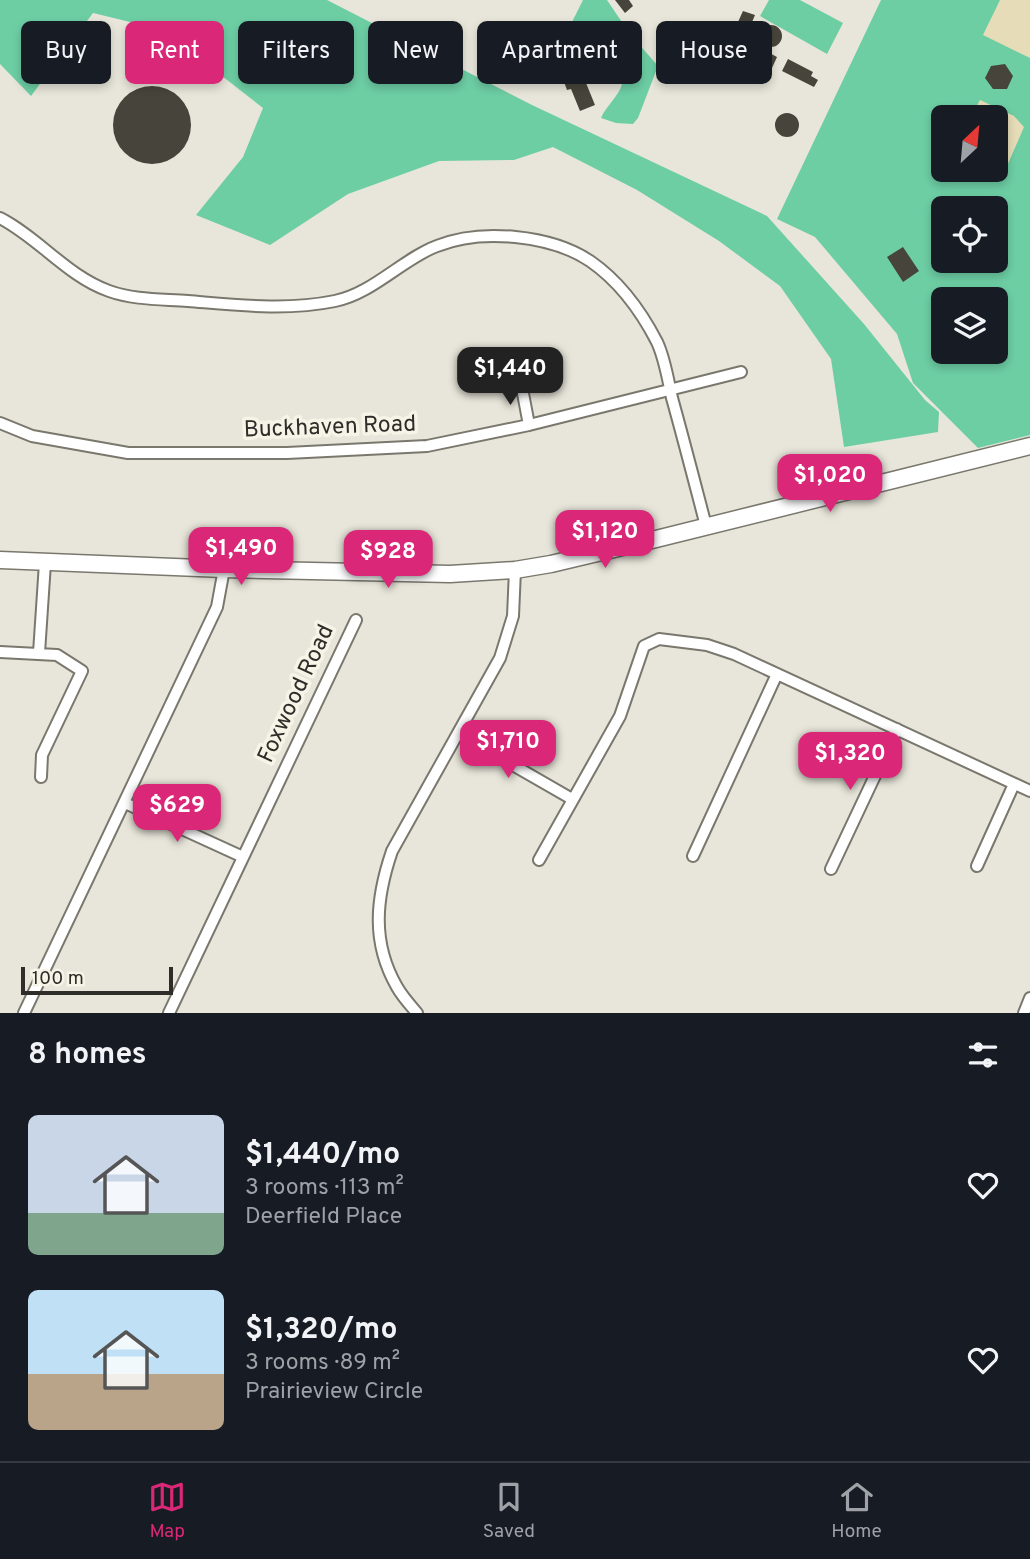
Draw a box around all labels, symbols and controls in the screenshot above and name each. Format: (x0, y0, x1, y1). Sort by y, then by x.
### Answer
chip: Buy (21, 21, 111, 84)
chip: Rent (125, 21, 224, 84)
chip: Filters (238, 21, 354, 84)
chip: New (368, 21, 463, 84)
chip: Apartment (477, 21, 642, 84)
chip: House (656, 21, 772, 84)
north arrow (931, 105, 1008, 182)
map controls (931, 105, 1008, 364)
button: locate (931, 196, 1008, 273)
button: layers (931, 287, 1008, 364)
pin: $1,440 (453, 348, 567, 407)
text: $1,440 (473, 355, 547, 384)
street label: Buckhaven Road (243, 410, 417, 446)
pin: $1,020 (773, 454, 887, 514)
text: $1,020 (793, 462, 867, 491)
pin: $1,120 (548, 510, 662, 570)
text: $1,120 (571, 518, 639, 547)
pin: $1,490 (184, 528, 298, 587)
pin: $928 (347, 530, 429, 590)
text: $1,490 (204, 535, 278, 564)
text: $928 (360, 538, 416, 567)
street label: Foxwood Road (252, 620, 342, 768)
pin: $1,710 (451, 720, 565, 780)
text: $1,710 (476, 728, 540, 757)
pin: $1,320 (793, 732, 907, 792)
text: $1,320 (814, 740, 886, 769)
pin: $629 (136, 784, 218, 844)
text: $629 (149, 792, 205, 821)
scale bar (21, 964, 173, 996)
text: 100 m (32, 967, 84, 991)
icon: filters (964, 1036, 1002, 1074)
text: 8 homes (28, 1037, 147, 1074)
text: $1,440/mo (245, 1137, 400, 1174)
icon: home (84, 1143, 168, 1227)
icon: heart (964, 1166, 1002, 1204)
text: 3 rooms · 113 m² (245, 1174, 404, 1203)
text: Deerfield Place (245, 1203, 402, 1232)
text: $1,320/mo (245, 1312, 398, 1349)
icon: home (84, 1318, 168, 1402)
icon: heart (964, 1341, 1002, 1379)
text: 3 rooms · 89 m² (245, 1349, 400, 1378)
text: Prairieview Circle (245, 1378, 423, 1407)
tab: Map (148, 1478, 186, 1544)
tab: Saved (483, 1478, 535, 1544)
tab: Home (831, 1478, 882, 1544)

